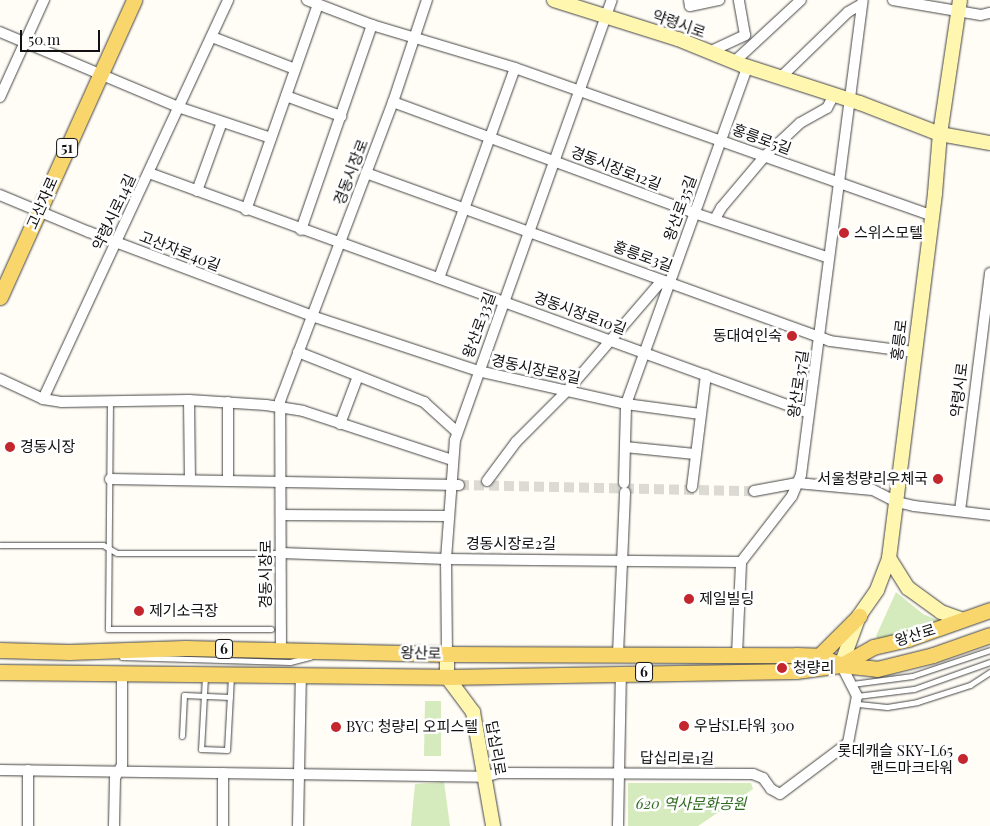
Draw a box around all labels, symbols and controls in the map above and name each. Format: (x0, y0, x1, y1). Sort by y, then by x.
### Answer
street label: 약령시로 (650, 7, 708, 41)
scale bar (22, 20, 102, 52)
text: 50 m (28, 29, 60, 49)
street label: 홍릉로5길 (730, 120, 794, 158)
road number: 51 (56, 136, 78, 160)
street label: 경동시장로 (330, 137, 372, 207)
street label: 경동시장로12길 (568, 142, 664, 194)
street label: 약령시로14길 (89, 171, 139, 253)
street label: 왕산로35길 (660, 173, 700, 243)
street label: 고산자로 (23, 174, 61, 232)
place label: 스위스모텔 (854, 224, 923, 242)
street label: 고산자로40길 (137, 227, 223, 275)
marker: 스위스모텔 (838, 227, 850, 239)
street label: 홍릉로3길 (611, 237, 675, 275)
street label: 경동시장로10길 (531, 288, 629, 338)
street label: 왕산로33길 (459, 290, 499, 360)
street label: 홍릉로 (888, 318, 910, 362)
place label: 동대여인숙 (713, 327, 782, 345)
marker: 동대여인숙 (786, 330, 798, 342)
street label: 왕산로37길 (784, 349, 812, 419)
street label: 경동시장로8길 (490, 351, 582, 387)
street label: 약령시로 (947, 362, 971, 418)
place label: 경동시장 (20, 438, 75, 456)
marker: 경동시장 (4, 441, 16, 453)
place label: 서울청량리우체국 (818, 470, 928, 488)
marker: 서울청량리우체국 (932, 473, 944, 485)
street label: 경동시장로2길 (466, 535, 556, 553)
street label: 경동시장로 (257, 540, 275, 608)
place label: 제일빌딩 (699, 590, 754, 608)
marker: 제일빌딩 (683, 593, 695, 605)
place label: 제기소극장 (149, 602, 218, 620)
marker: 제기소극장 (133, 605, 145, 617)
street label: 왕산로 (893, 620, 937, 650)
road number: 6 (214, 638, 234, 661)
street label: 왕산로 (400, 644, 442, 662)
place label: 청량리 (793, 659, 834, 677)
road number: 6 (634, 660, 654, 684)
marker: 청량리 (775, 661, 789, 675)
place label: 우남SL타워 300 (694, 717, 795, 735)
place label: BYC 청량리 오피스텔 (346, 718, 478, 736)
street label: 답십리로 (482, 719, 510, 777)
marker: 우남SL타워 300 (678, 720, 690, 732)
marker: BYC 청량리 오피스텔 (330, 721, 342, 733)
place label: 롯데캐슬 SKY-L65 랜드마크타워 (838, 741, 953, 776)
street label: 답십리로1길 (640, 748, 714, 768)
marker: 롯데캐슬 SKY-L65 랜드마크타워 (957, 753, 969, 765)
park label: 620 역사문화공원 (636, 795, 746, 813)

